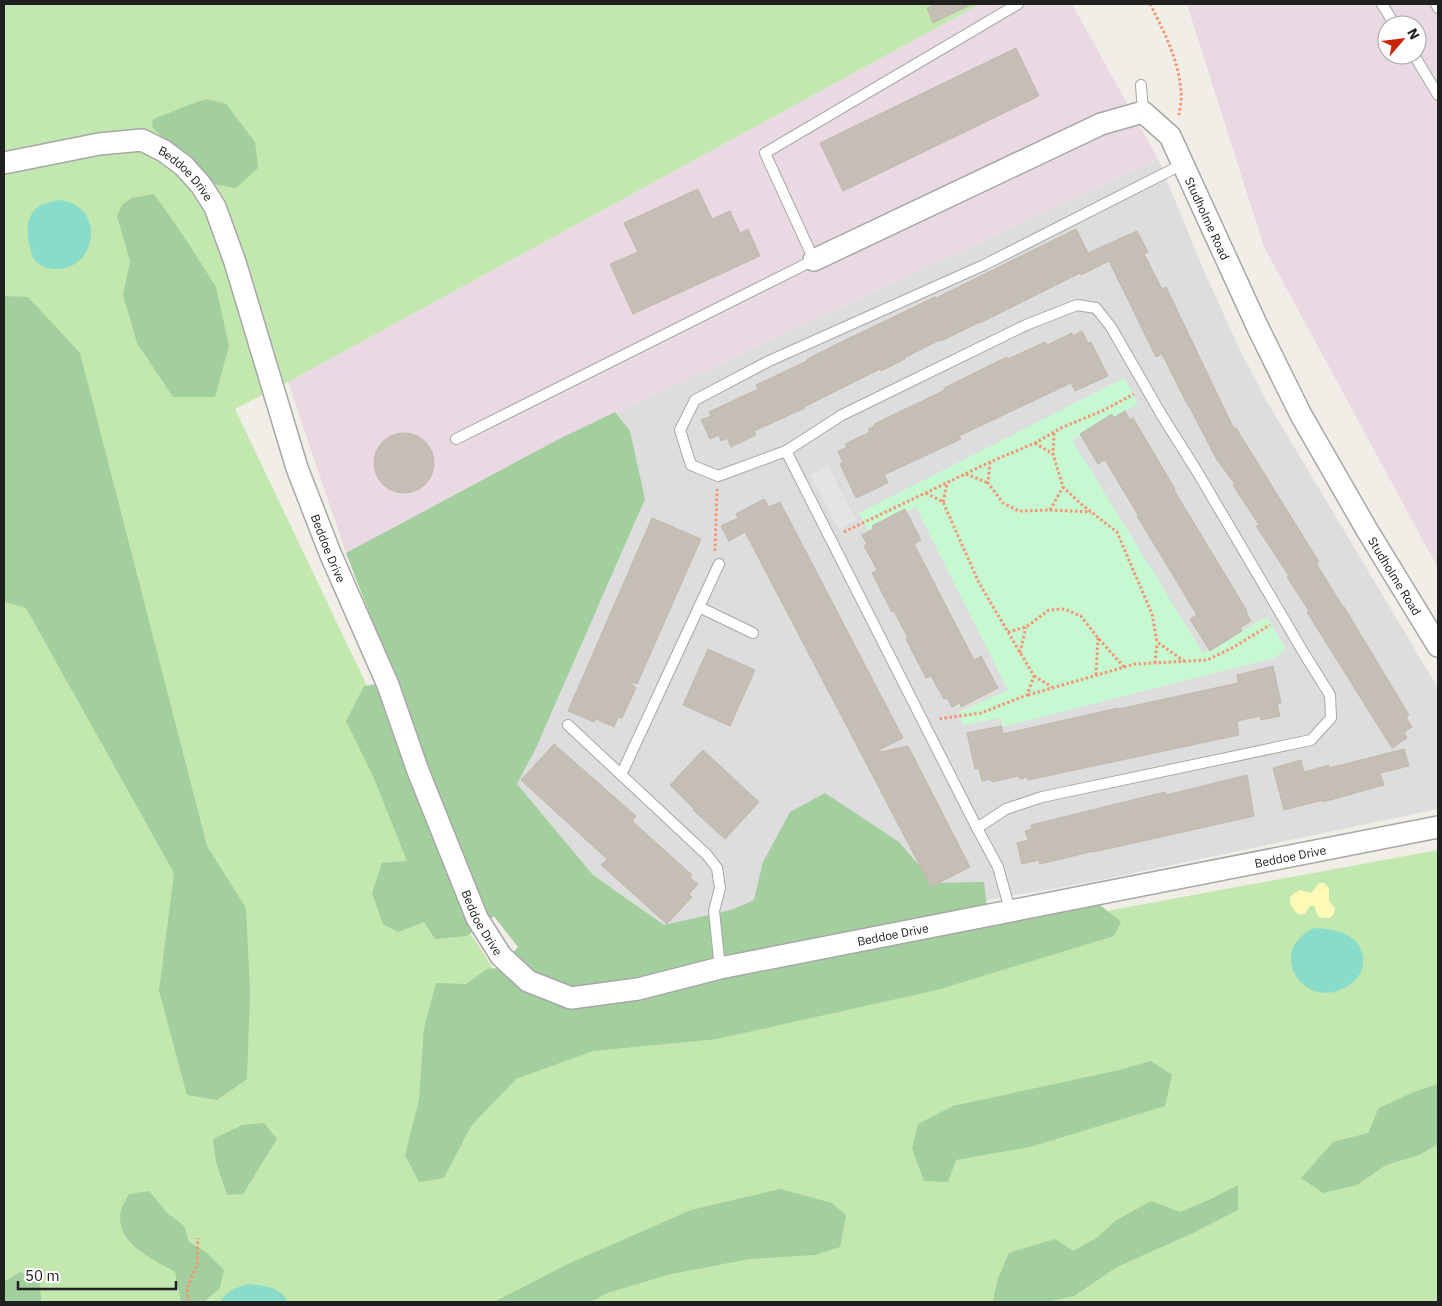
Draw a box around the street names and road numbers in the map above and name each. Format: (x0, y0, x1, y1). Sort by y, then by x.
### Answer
street label: Beddoe Drive (156, 142, 217, 204)
street label: Studholme Road (1182, 175, 1233, 262)
street label: Beddoe Drive (308, 512, 350, 585)
street label: Studholme Road (1365, 534, 1425, 618)
street label: Beddoe Drive (1253, 842, 1328, 870)
street label: Beddoe Drive (459, 887, 506, 958)
street label: Beddoe Drive (856, 920, 930, 948)

